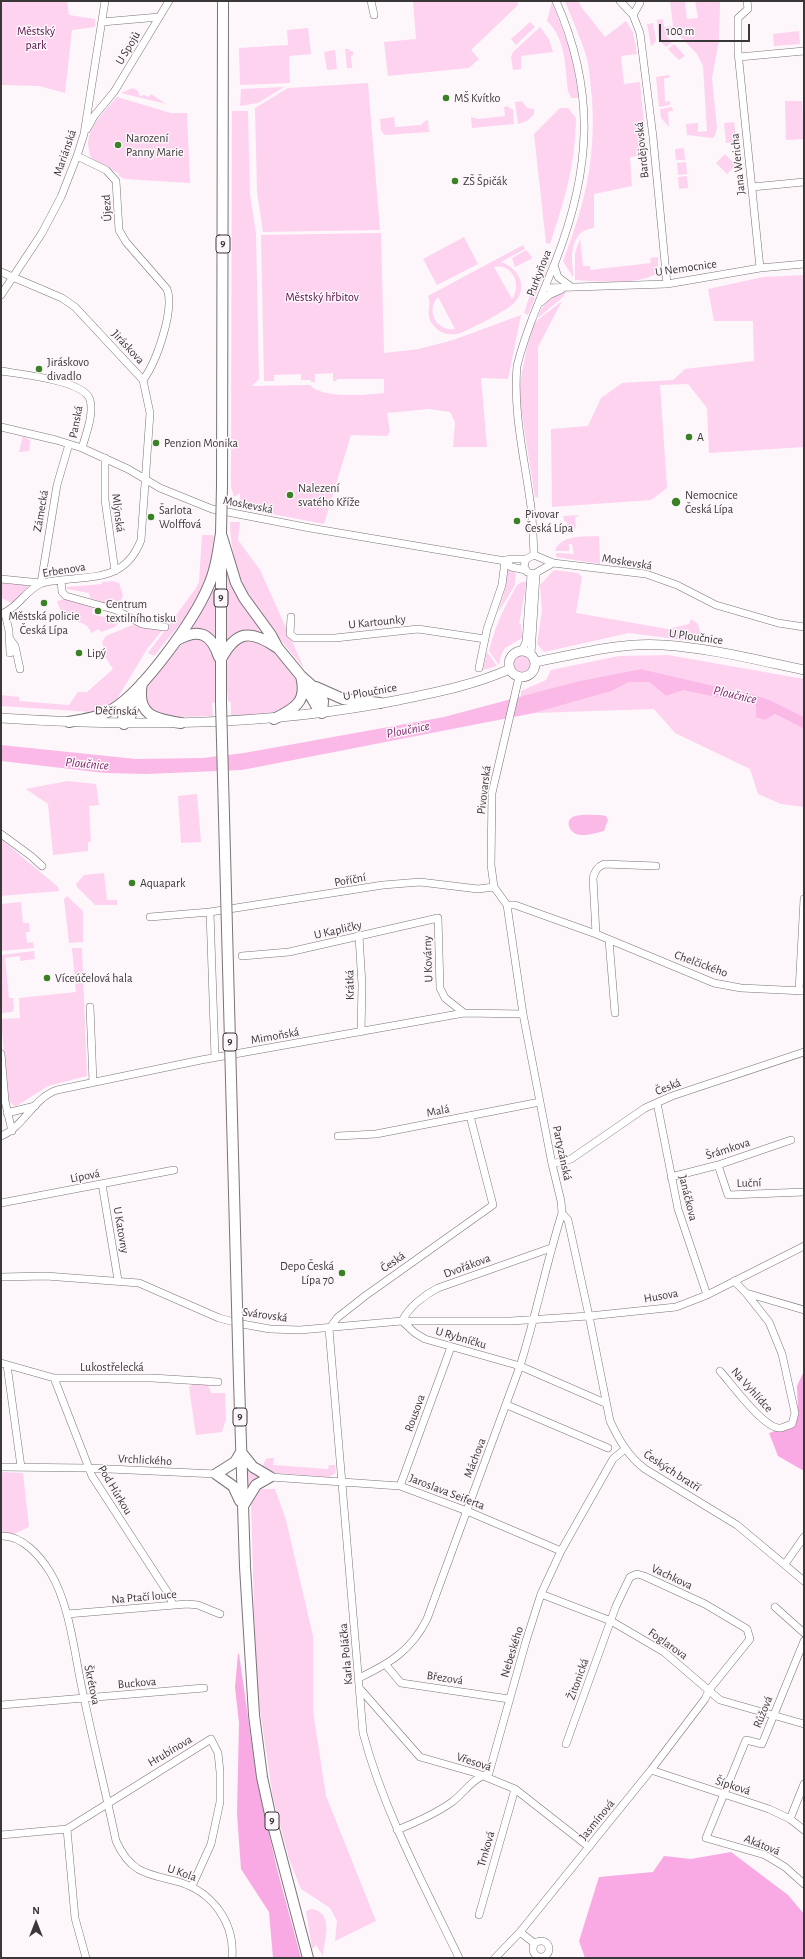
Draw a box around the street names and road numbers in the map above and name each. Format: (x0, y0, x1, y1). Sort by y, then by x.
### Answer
street label: U Spojů (112, 29, 144, 67)
street label: Bardějovská (632, 121, 652, 179)
street label: Mariánská (50, 128, 80, 178)
street label: Jana Wericha (728, 133, 748, 195)
street label: Újezd (99, 194, 115, 222)
road number: 9 (216, 235, 230, 253)
street label: Purkyňova (524, 248, 554, 298)
street label: U Nemocnice (654, 257, 718, 279)
street label: Jiráskova (108, 327, 148, 367)
street label: Panská (66, 405, 86, 439)
street label: Zámecká (30, 489, 52, 533)
street label: Mlýnská (108, 493, 128, 533)
street label: Moskevská (222, 493, 274, 517)
street label: Moskevská (601, 551, 653, 573)
street label: Erbenova (41, 559, 87, 581)
road number: 9 (214, 589, 228, 607)
street label: U Kartounky (348, 612, 406, 632)
street label: U Ploučnice (668, 626, 724, 648)
street label: U Ploučnice (342, 680, 398, 704)
street label: Děčínská (95, 703, 137, 719)
street label: Pivovarská (474, 765, 494, 815)
street label: Poříční (333, 870, 367, 890)
street label: U Kapličky (313, 918, 363, 942)
street label: U Kovárny (420, 935, 436, 983)
street label: Chelčického (672, 948, 730, 980)
street label: Krátká (343, 970, 357, 1000)
street label: Mimoňská (250, 1025, 300, 1047)
road number: 9 (223, 1033, 237, 1051)
street label: Česká (653, 1075, 683, 1099)
street label: Malá (425, 1102, 451, 1120)
street label: Partyzánská (549, 1124, 575, 1182)
street label: Šrámkova (704, 1135, 752, 1163)
street label: Lípová (69, 1166, 101, 1186)
street label: Janáčkova (675, 1174, 701, 1222)
street label: Luční (736, 1175, 762, 1191)
street label: U Katovny (110, 1206, 132, 1254)
street label: Česká (378, 1248, 408, 1276)
street label: Dvořákova (441, 1251, 493, 1281)
street label: Husova (643, 1286, 679, 1306)
street label: Svárovská (241, 1305, 289, 1325)
street label: U Rybníčku (434, 1324, 488, 1352)
street label: Lukostřelecká (80, 1360, 144, 1374)
street label: Na Vyhlídce (728, 1365, 776, 1415)
street label: Rousova (402, 1392, 428, 1434)
road number: 9 (233, 1408, 247, 1426)
street label: Máchova (461, 1436, 489, 1480)
street label: Českých bratří (641, 1447, 703, 1495)
street label: Vrchlického (117, 1451, 173, 1469)
street label: Pod Hůrkou (95, 1463, 135, 1517)
street label: Jaroslava Seiferta (407, 1471, 487, 1513)
street label: Vachkova (649, 1561, 695, 1593)
street label: Na Ptačí louce (111, 1587, 177, 1607)
street label: Karla Poláčka (336, 1623, 356, 1685)
street label: Nebeského (497, 1625, 527, 1679)
street label: Foglarova (645, 1625, 691, 1663)
street label: Žitonická (564, 1656, 592, 1702)
street label: Škrétova (81, 1664, 103, 1706)
street label: Březová (426, 1668, 464, 1688)
street label: Buckova (117, 1674, 157, 1692)
street label: Růžová (750, 1694, 776, 1730)
street label: Hrubínova (145, 1732, 195, 1770)
street label: Vřesová (455, 1750, 493, 1774)
street label: Šípková (714, 1774, 752, 1798)
street label: Jasmínová (576, 1797, 618, 1843)
road number: 9 (265, 1812, 279, 1830)
street label: Trnková (474, 1829, 498, 1869)
street label: Akátová (742, 1831, 782, 1859)
street label: U Kola (165, 1861, 199, 1885)

